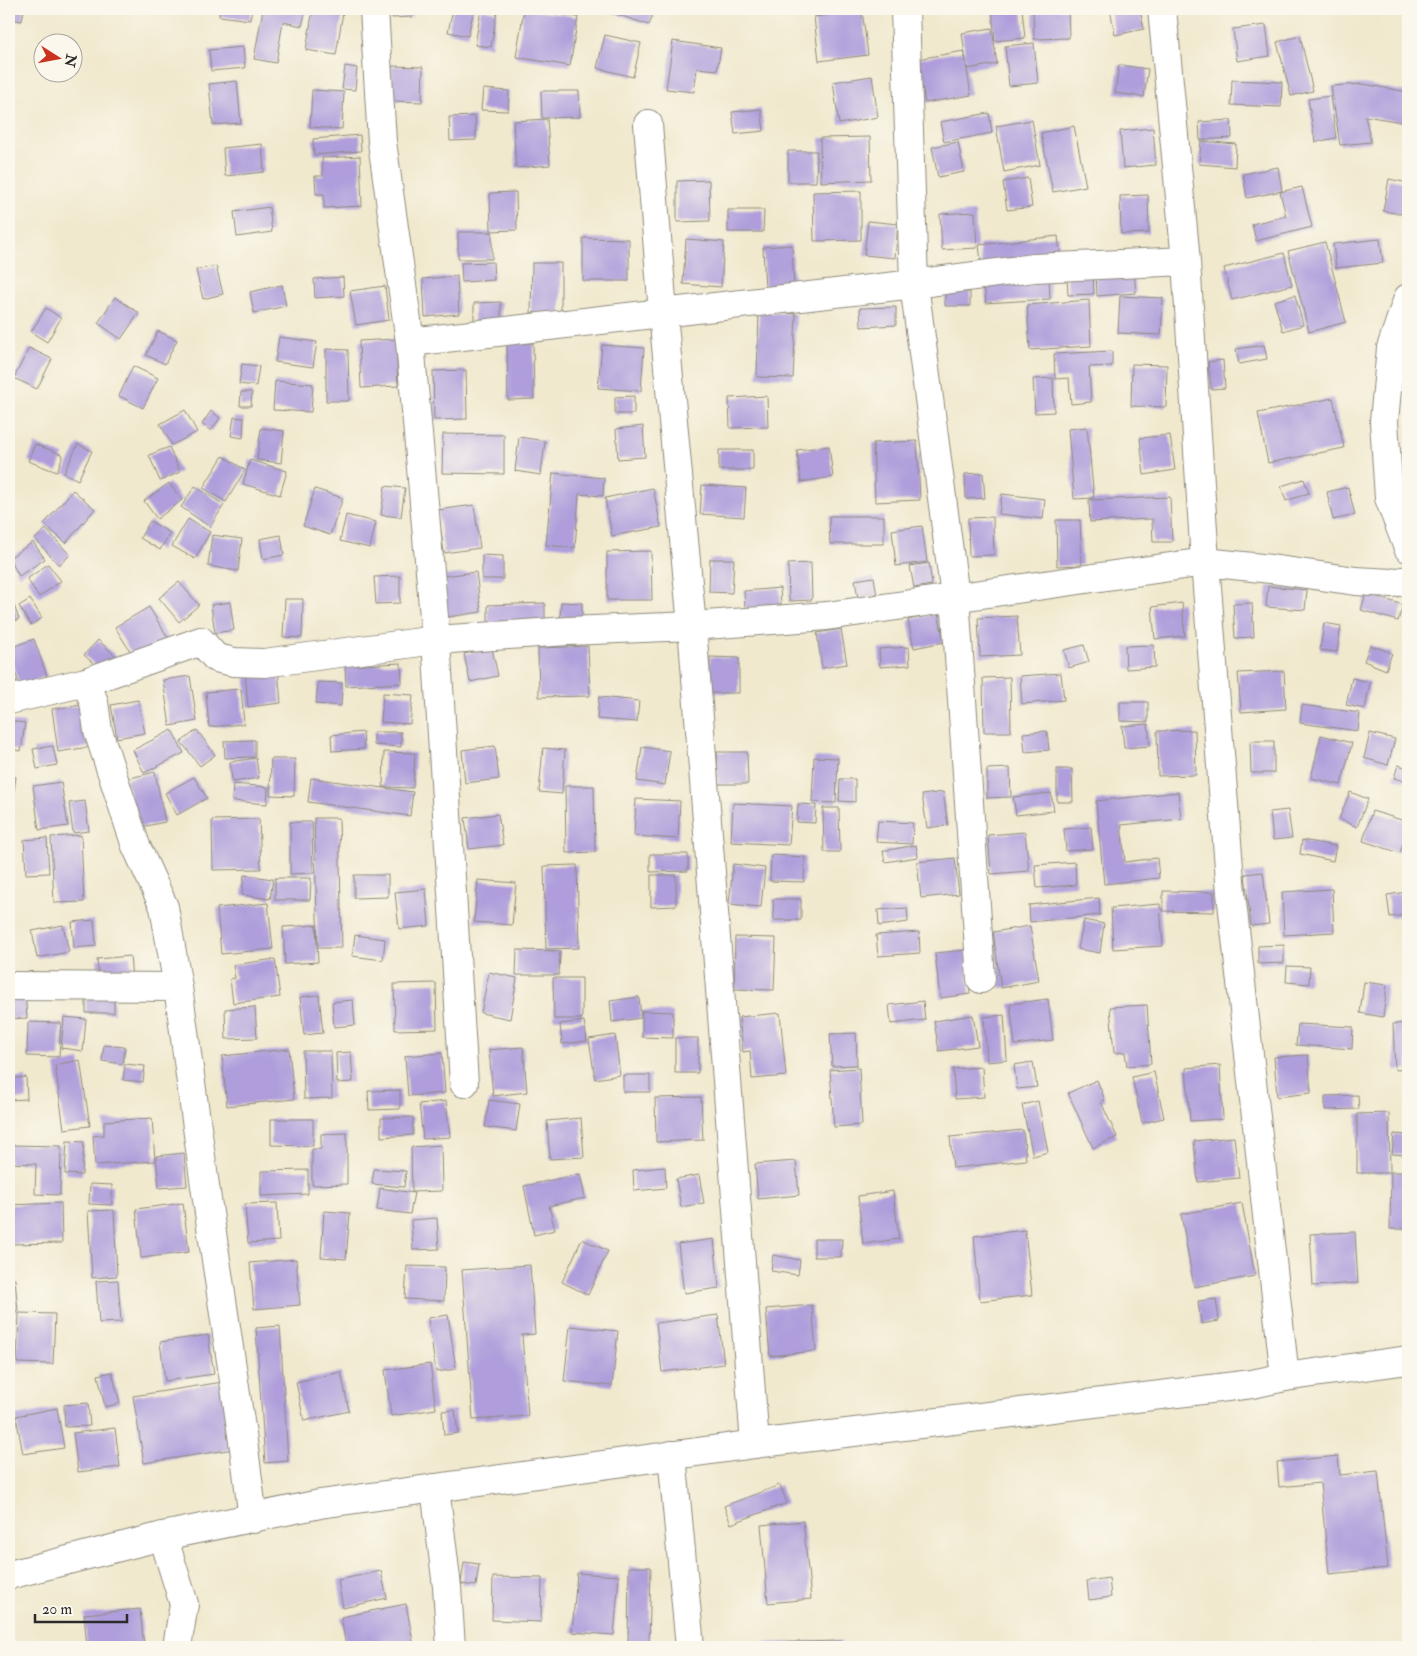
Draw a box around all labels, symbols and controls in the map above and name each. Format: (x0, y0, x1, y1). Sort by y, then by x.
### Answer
north arrow (32, 32, 82, 82)
text: N (61, 52, 80, 69)
scale bar (35, 1591, 128, 1623)
text: 20 m (42, 1600, 72, 1619)

